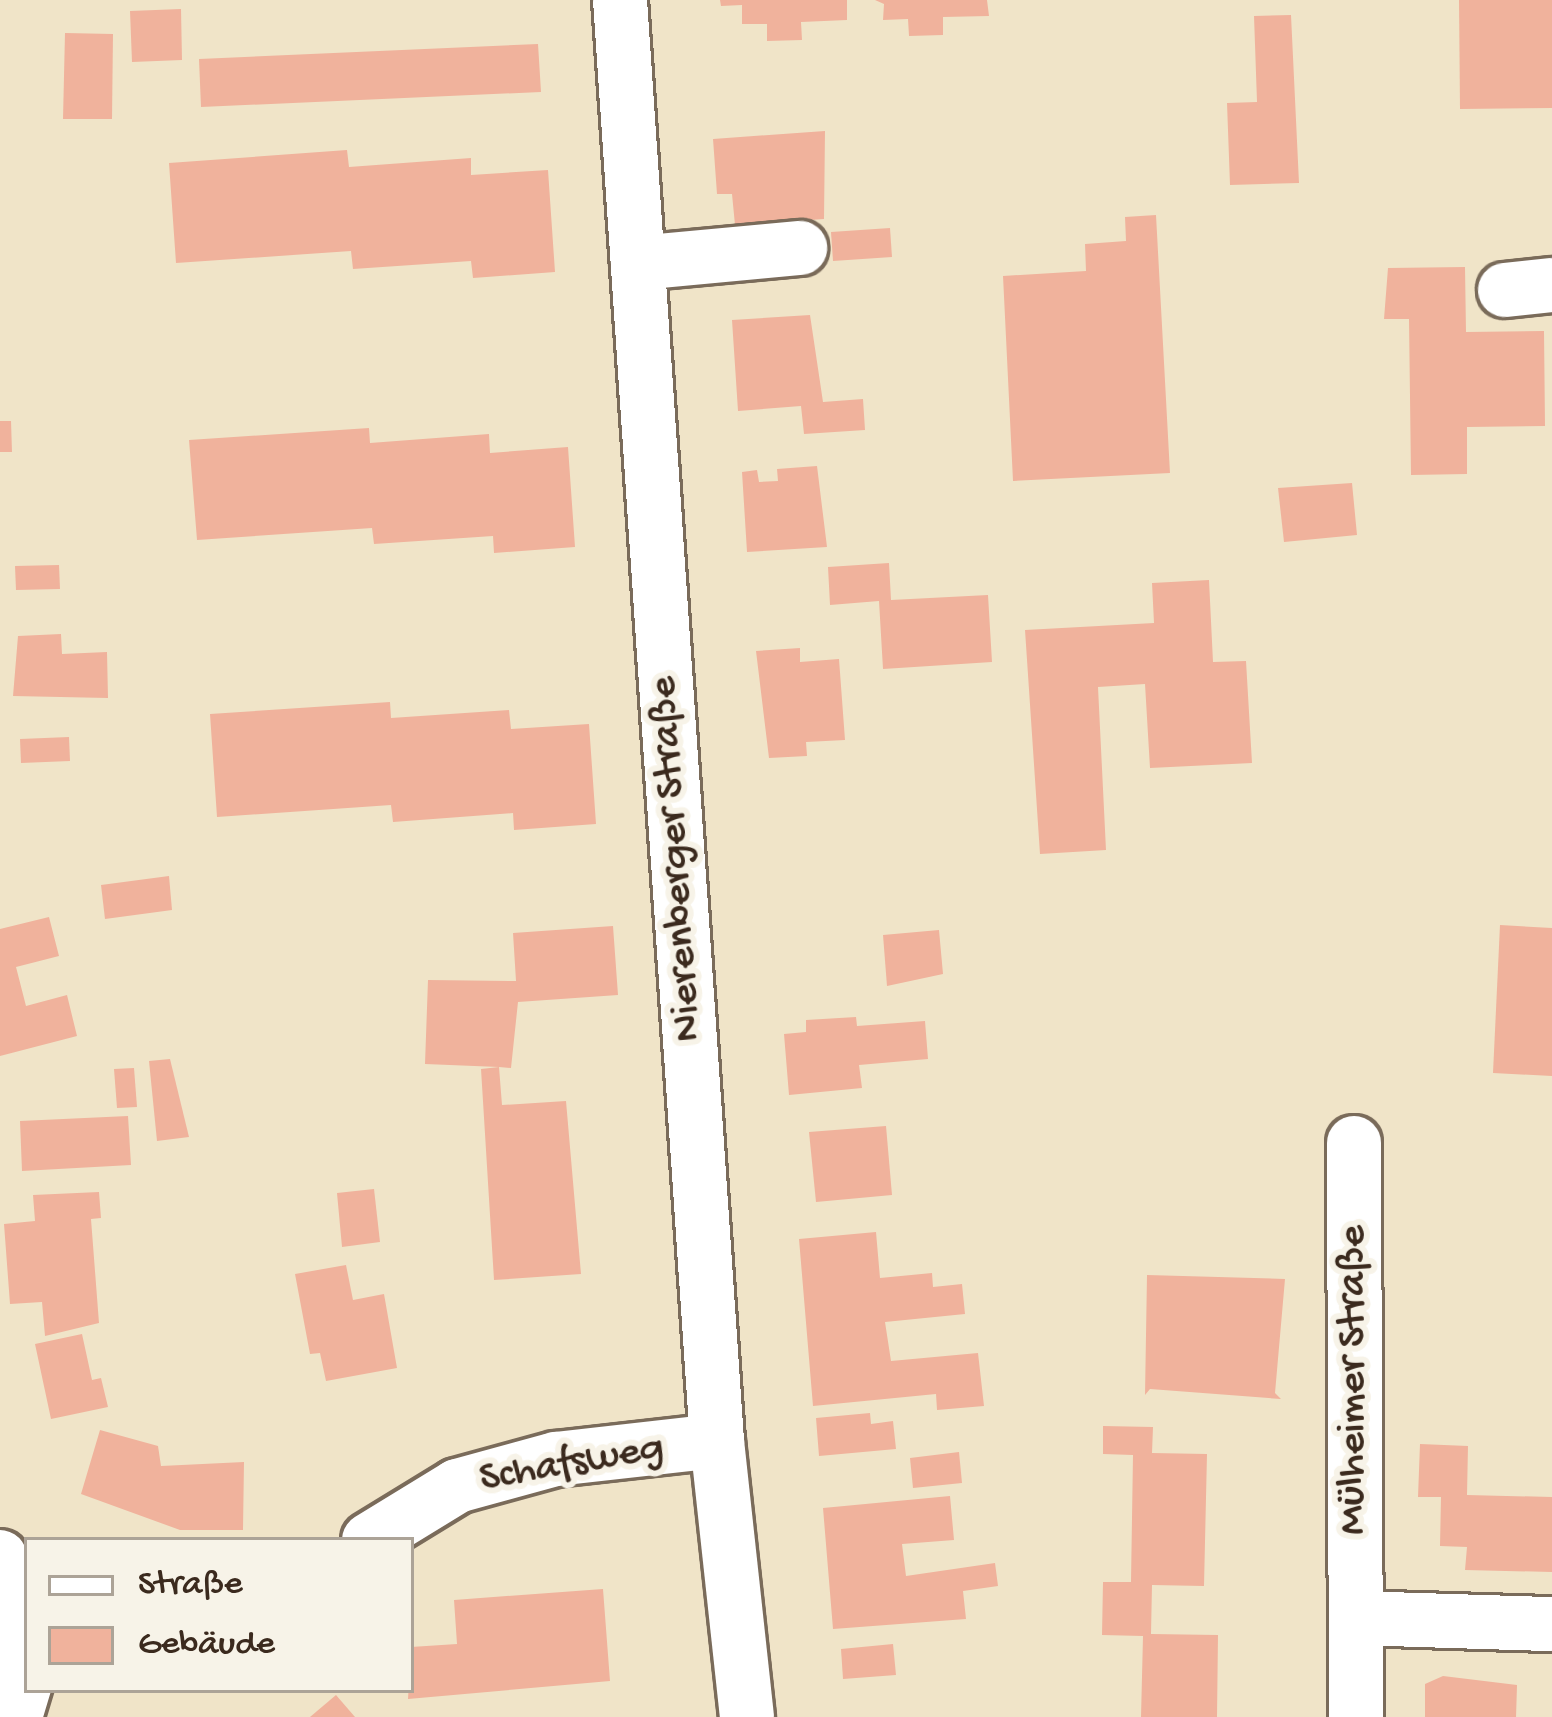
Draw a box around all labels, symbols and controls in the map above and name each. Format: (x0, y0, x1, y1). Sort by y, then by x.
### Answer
street label: Nierenberger Straße (640, 675, 716, 1043)
street label: Mülheimer Straße (1330, 1225, 1380, 1535)
street label: Schafsweg (476, 1424, 668, 1506)
legend (24, 1537, 414, 1693)
text: Straße (138, 1564, 243, 1607)
text: Gebäude (138, 1624, 275, 1667)

